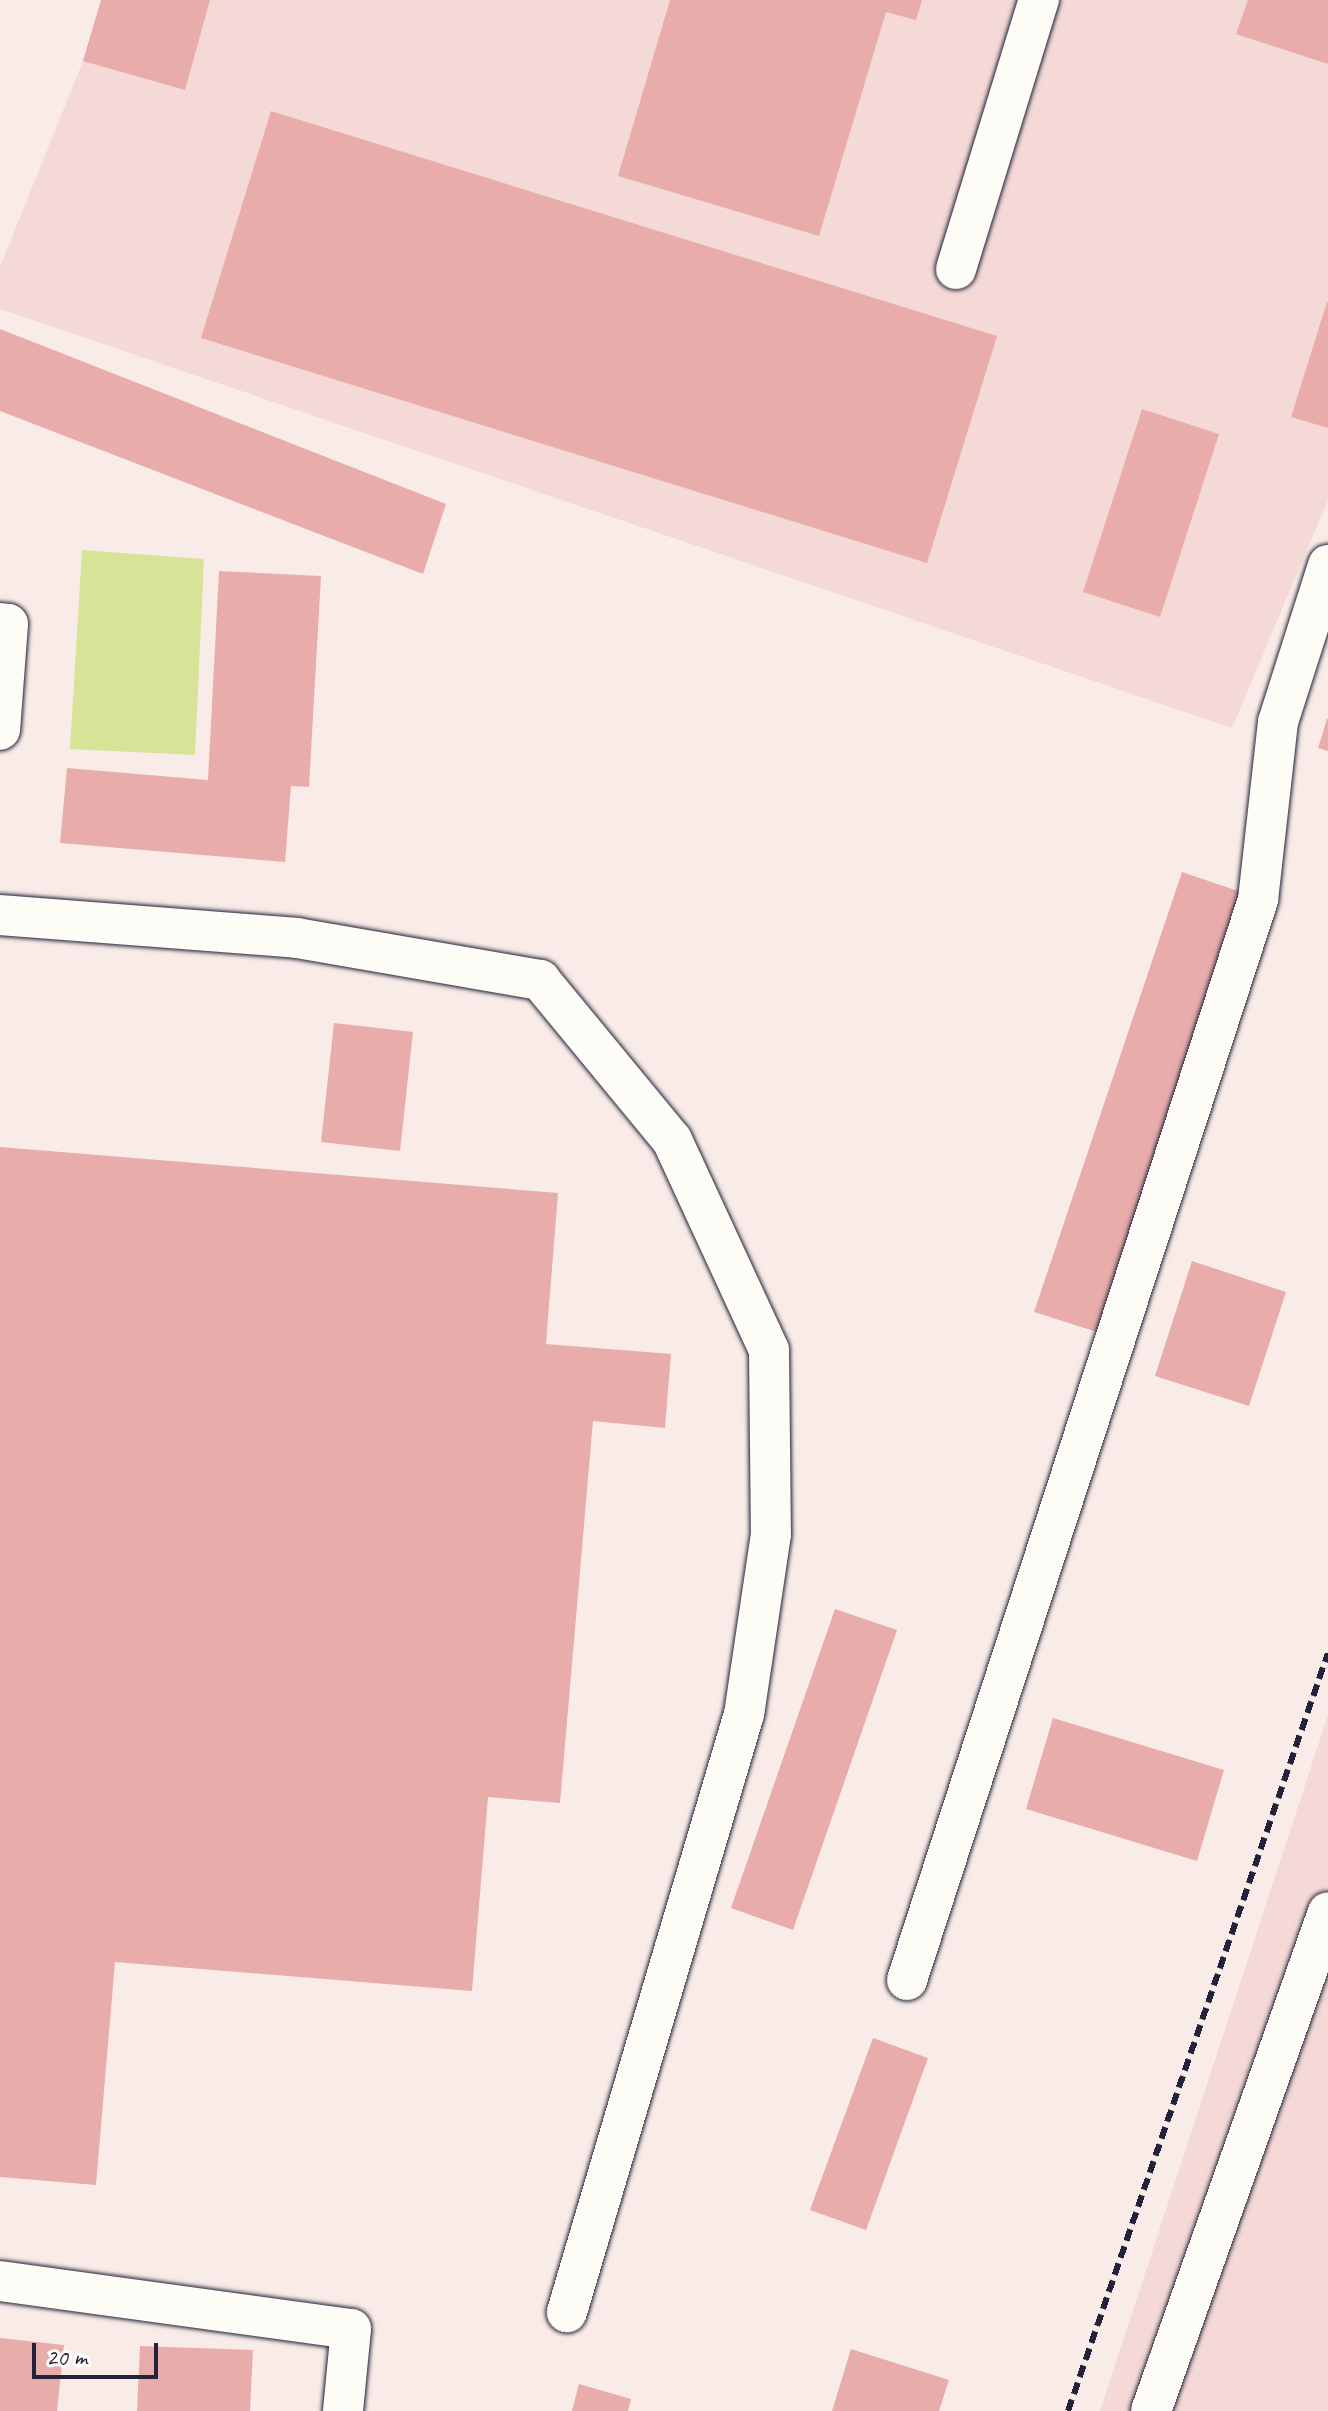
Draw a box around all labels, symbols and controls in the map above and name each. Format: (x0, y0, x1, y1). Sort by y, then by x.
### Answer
scale bar (36, 2327, 162, 2377)
text: 20 m (46, 2342, 87, 2372)

